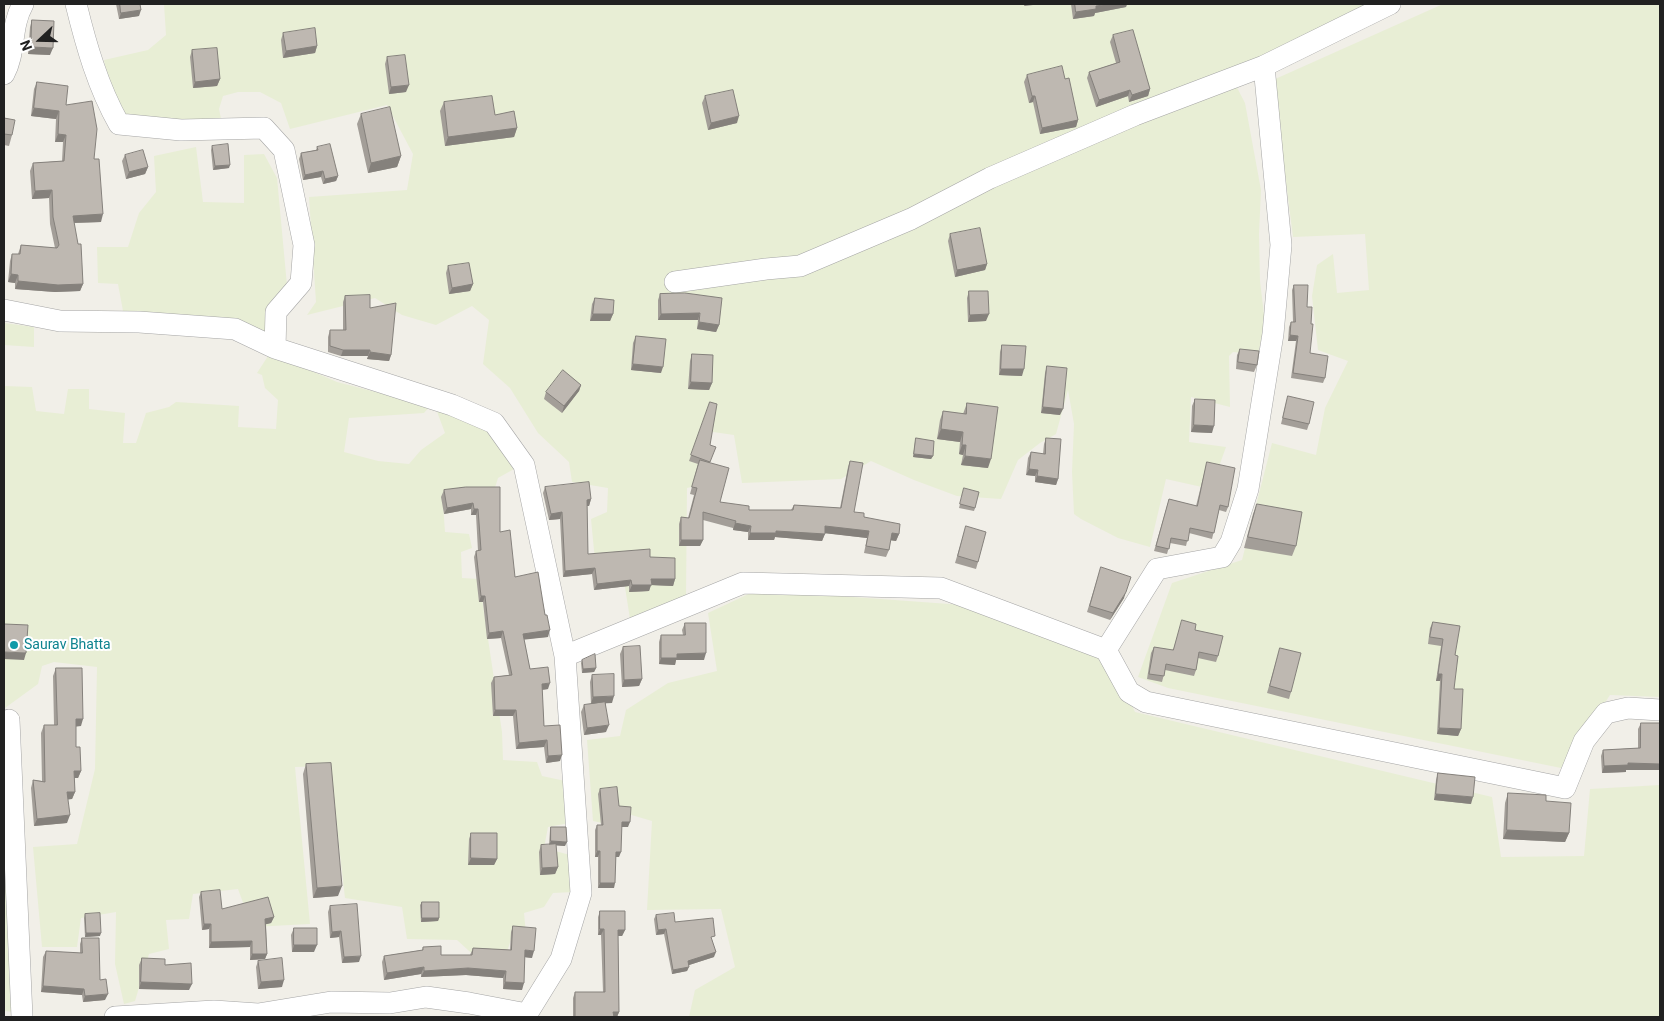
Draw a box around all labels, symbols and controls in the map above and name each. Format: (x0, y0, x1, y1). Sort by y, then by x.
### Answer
north arrow (15, 15, 65, 65)
text: N (17, 38, 35, 53)
place label: Saurav Bhatta (24, 637, 111, 653)
marker: Saurav Bhatta (8, 639, 20, 651)

